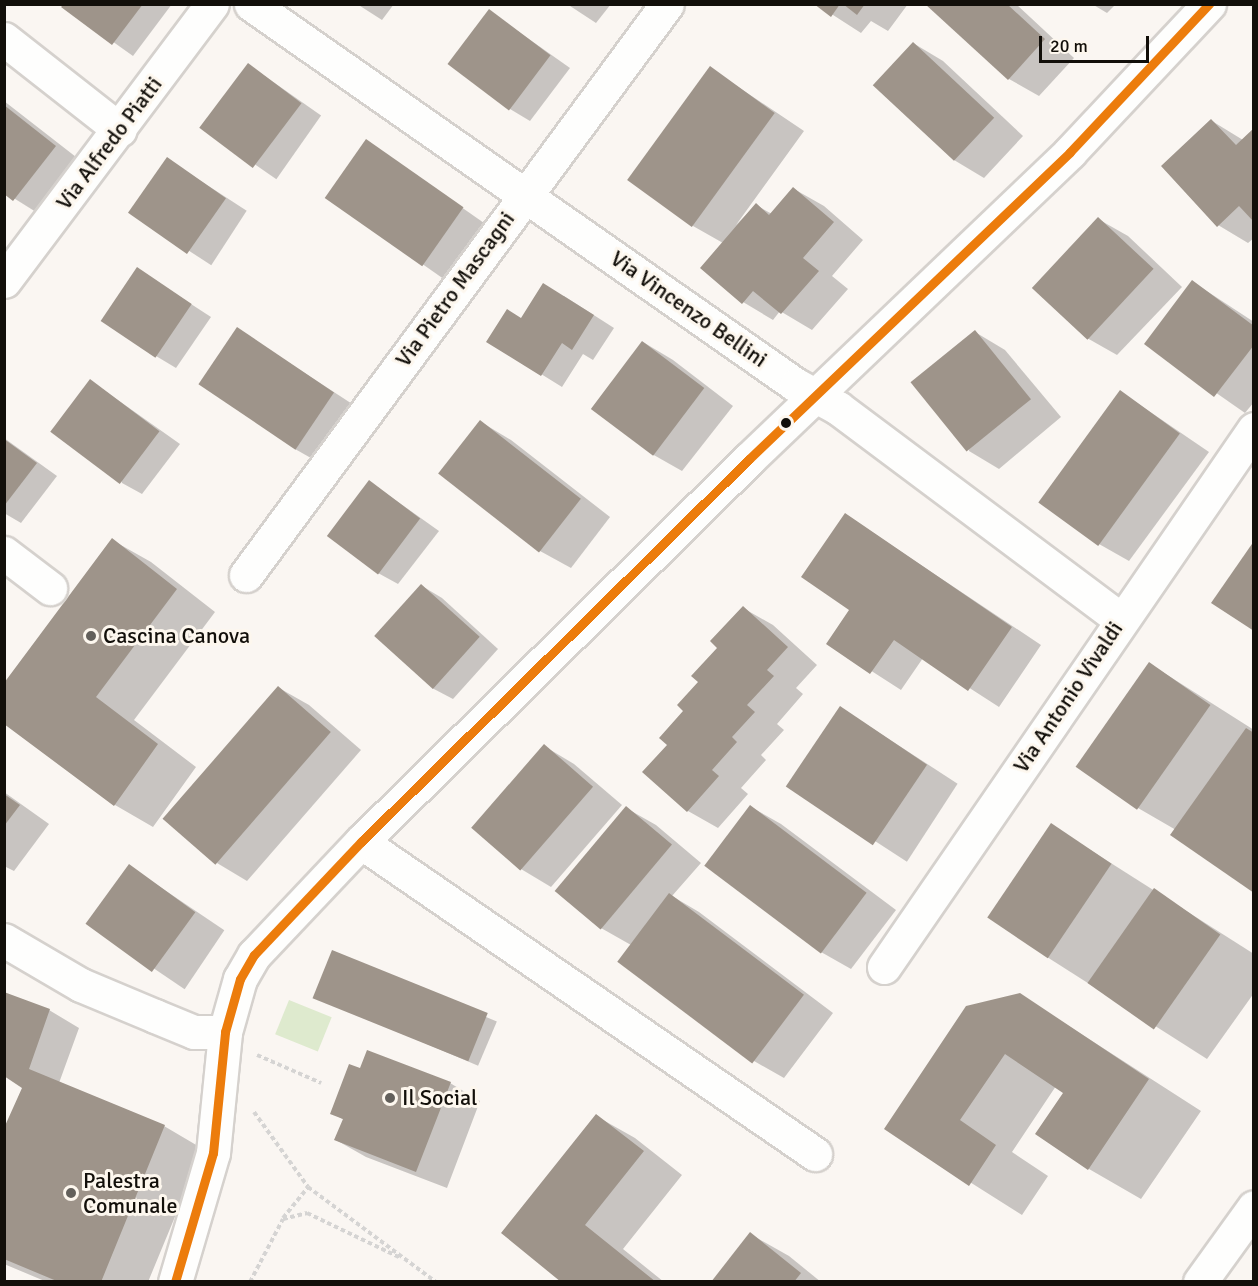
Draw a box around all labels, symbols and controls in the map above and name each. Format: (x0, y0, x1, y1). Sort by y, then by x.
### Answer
scale bar (1042, 24, 1152, 62)
text: 20 m (1050, 35, 1088, 57)
street label: Via Alfredo Piatti (50, 71, 168, 215)
street label: Via Pietro Mascagni (390, 206, 520, 372)
street label: Via Vincenzo Bellini (606, 245, 772, 373)
unlabelled marker (780, 417, 792, 429)
street label: Via Antonio Vivaldi (1008, 616, 1128, 778)
place label: Cascina Canova (103, 623, 250, 649)
marker: Cascina Canova (84, 629, 98, 643)
place label: Il Social (402, 1085, 478, 1111)
marker: Il Social (383, 1091, 397, 1105)
place label: Palestra Comunale (83, 1167, 178, 1218)
marker: Palestra Comunale (64, 1186, 78, 1200)

